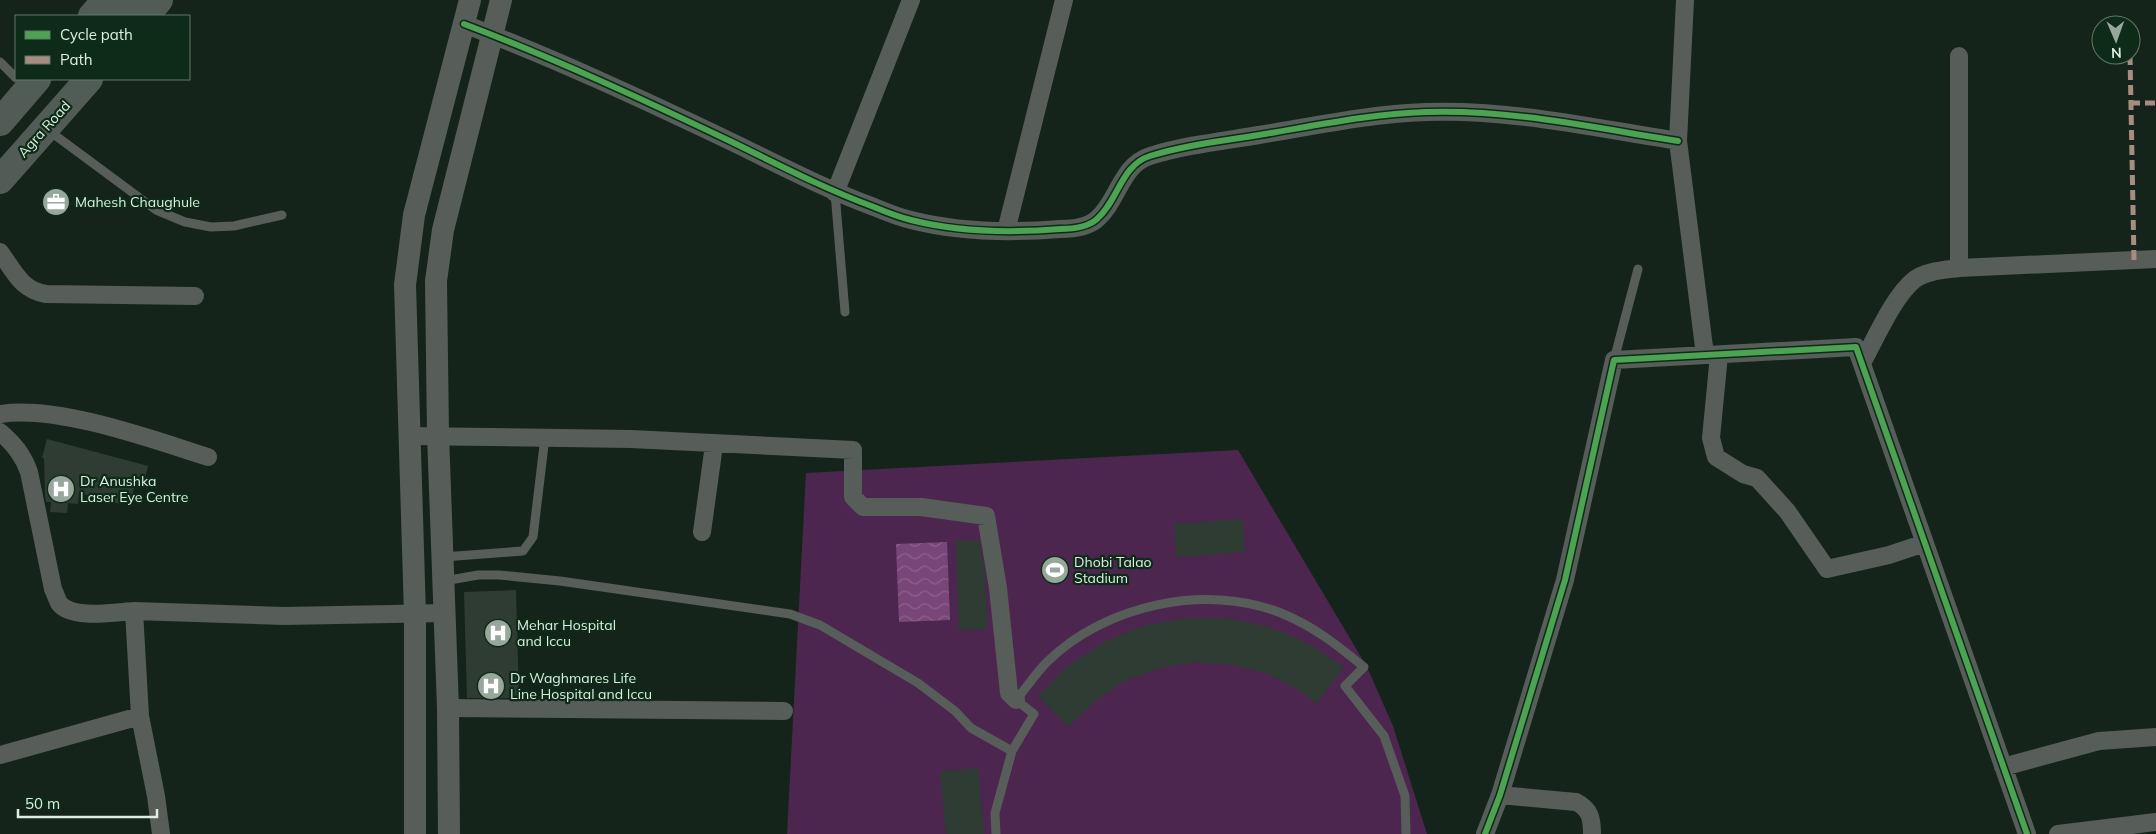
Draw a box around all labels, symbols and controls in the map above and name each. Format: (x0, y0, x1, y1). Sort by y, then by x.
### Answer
legend (15, 15, 190, 80)
north arrow (2091, 15, 2141, 65)
text: Cycle path (60, 25, 133, 44)
text: N (2111, 44, 2122, 62)
text: Path (60, 50, 92, 69)
street label: Agra Road (14, 97, 74, 161)
office icon: Mahesh Chaughule (41, 187, 71, 217)
place label: Mahesh Chaughule (75, 193, 200, 211)
place label: Dr Anushka Laser Eye Centre (80, 472, 188, 506)
hospital icon: Dr Anushka Laser Eye Centre (46, 474, 76, 504)
place label: Dhobi Talao Stadium (1074, 553, 1152, 587)
sports icon: Dhobi Talao Stadium (1040, 555, 1070, 585)
place label: Mehar Hospital and Iccu (517, 616, 616, 650)
hospital icon: Mehar Hospital and Iccu (483, 618, 513, 648)
place label: Dr Waghmares Life Line Hospital and Iccu (510, 669, 652, 703)
hospital icon: Dr Waghmares Life Line Hospital and Iccu (476, 671, 506, 701)
scale bar (18, 786, 156, 818)
text: 50 m (25, 794, 60, 813)

